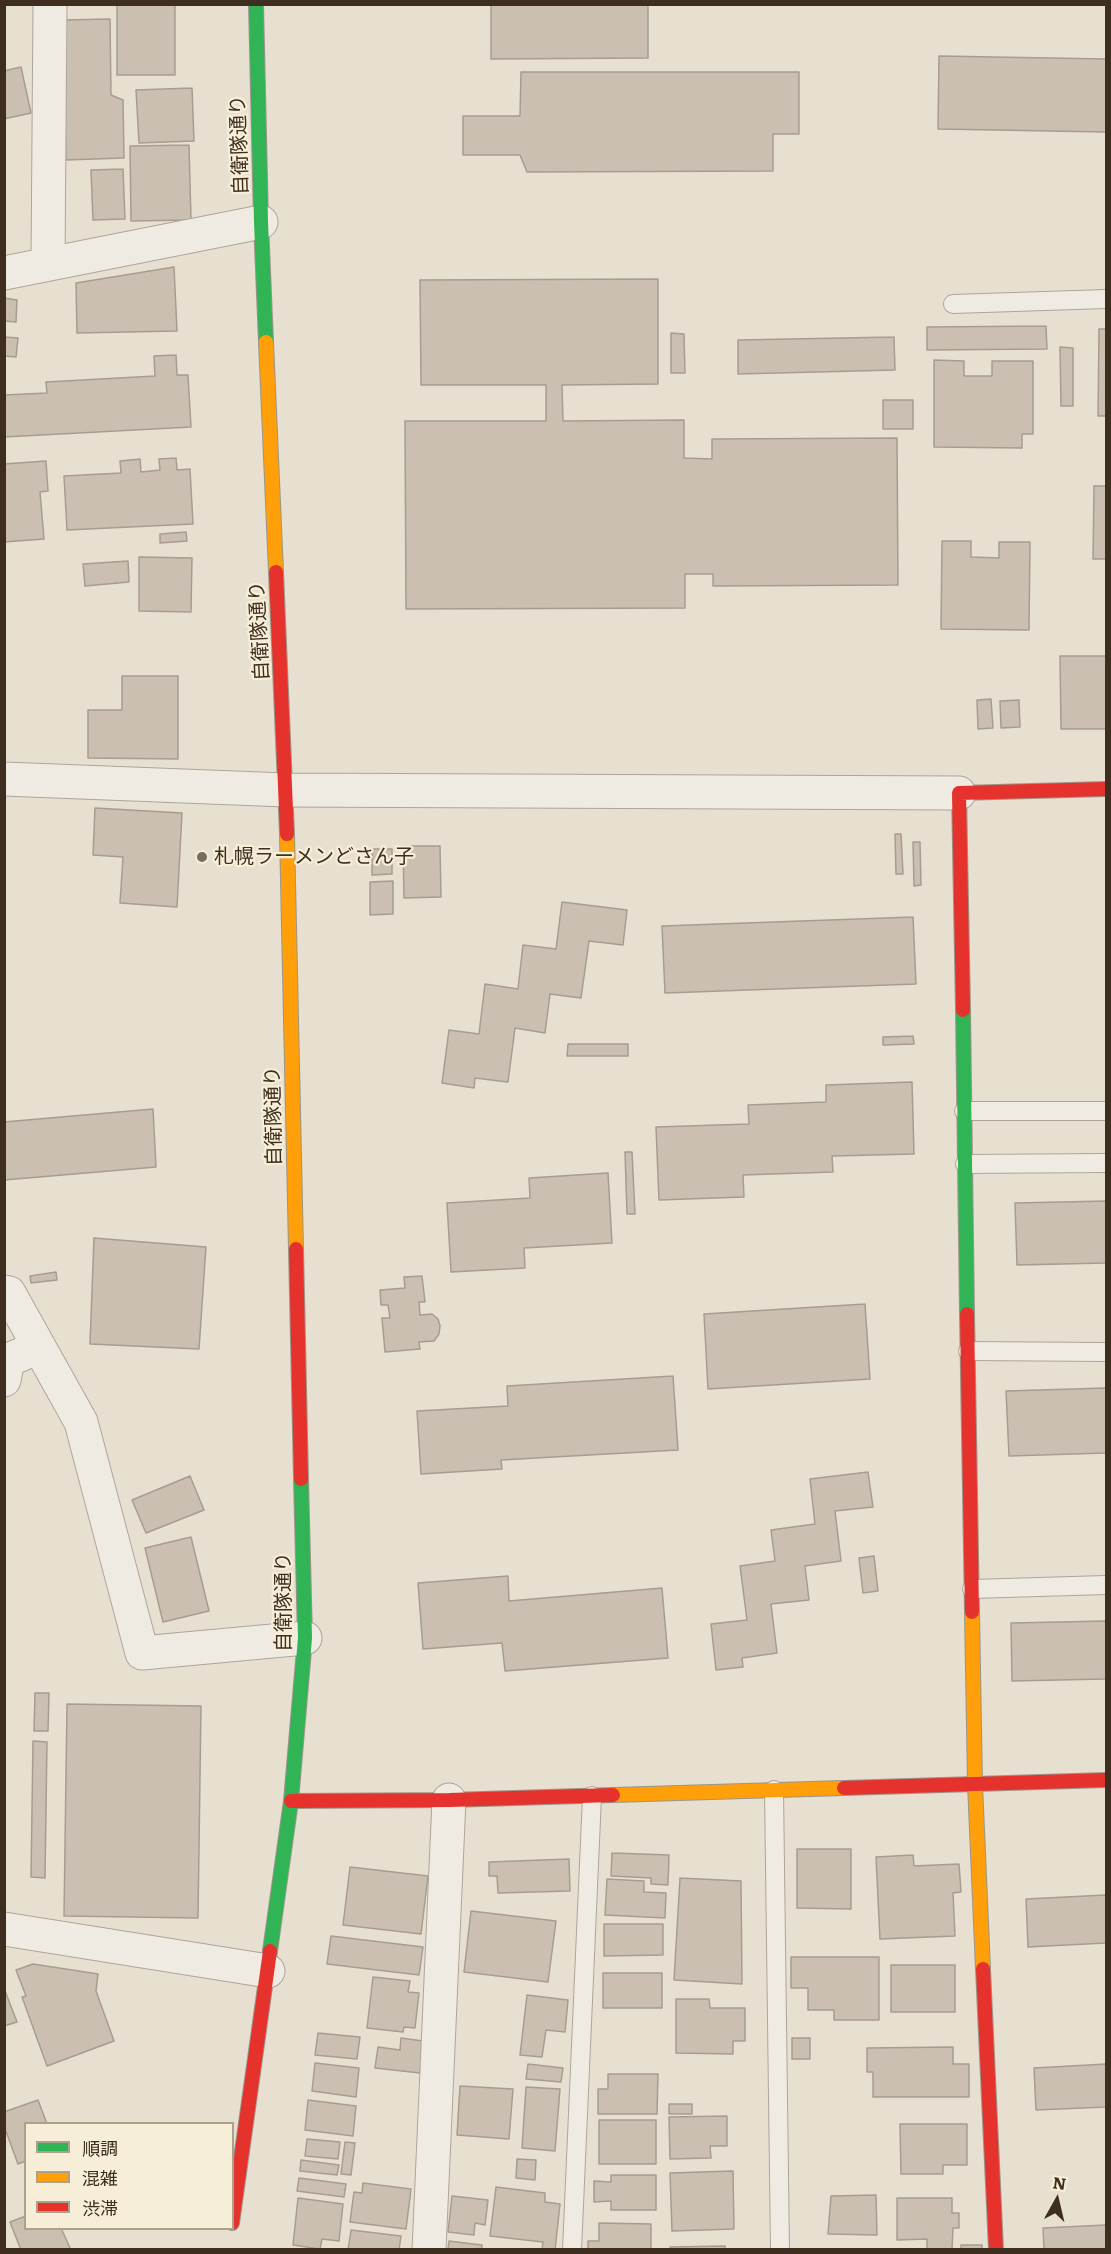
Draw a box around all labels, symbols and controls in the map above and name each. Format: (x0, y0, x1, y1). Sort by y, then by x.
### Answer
street label: 自衛隊通り (226, 95, 254, 195)
street label: 自衛隊通り (245, 580, 275, 682)
place label: 札幌ラーメンどさん子 (214, 845, 414, 869)
marker: 札幌ラーメンどさん子 (195, 850, 209, 864)
street label: 自衛隊通り (261, 1066, 287, 1166)
street label: 自衛隊通り (272, 1552, 296, 1652)
legend (24, 2122, 234, 2230)
text: 順調 (82, 2134, 118, 2161)
text: 混雑 (82, 2164, 118, 2191)
text: N (1051, 2169, 1068, 2195)
north arrow (1027, 2170, 1087, 2230)
text: 渋滞 (82, 2194, 118, 2221)

